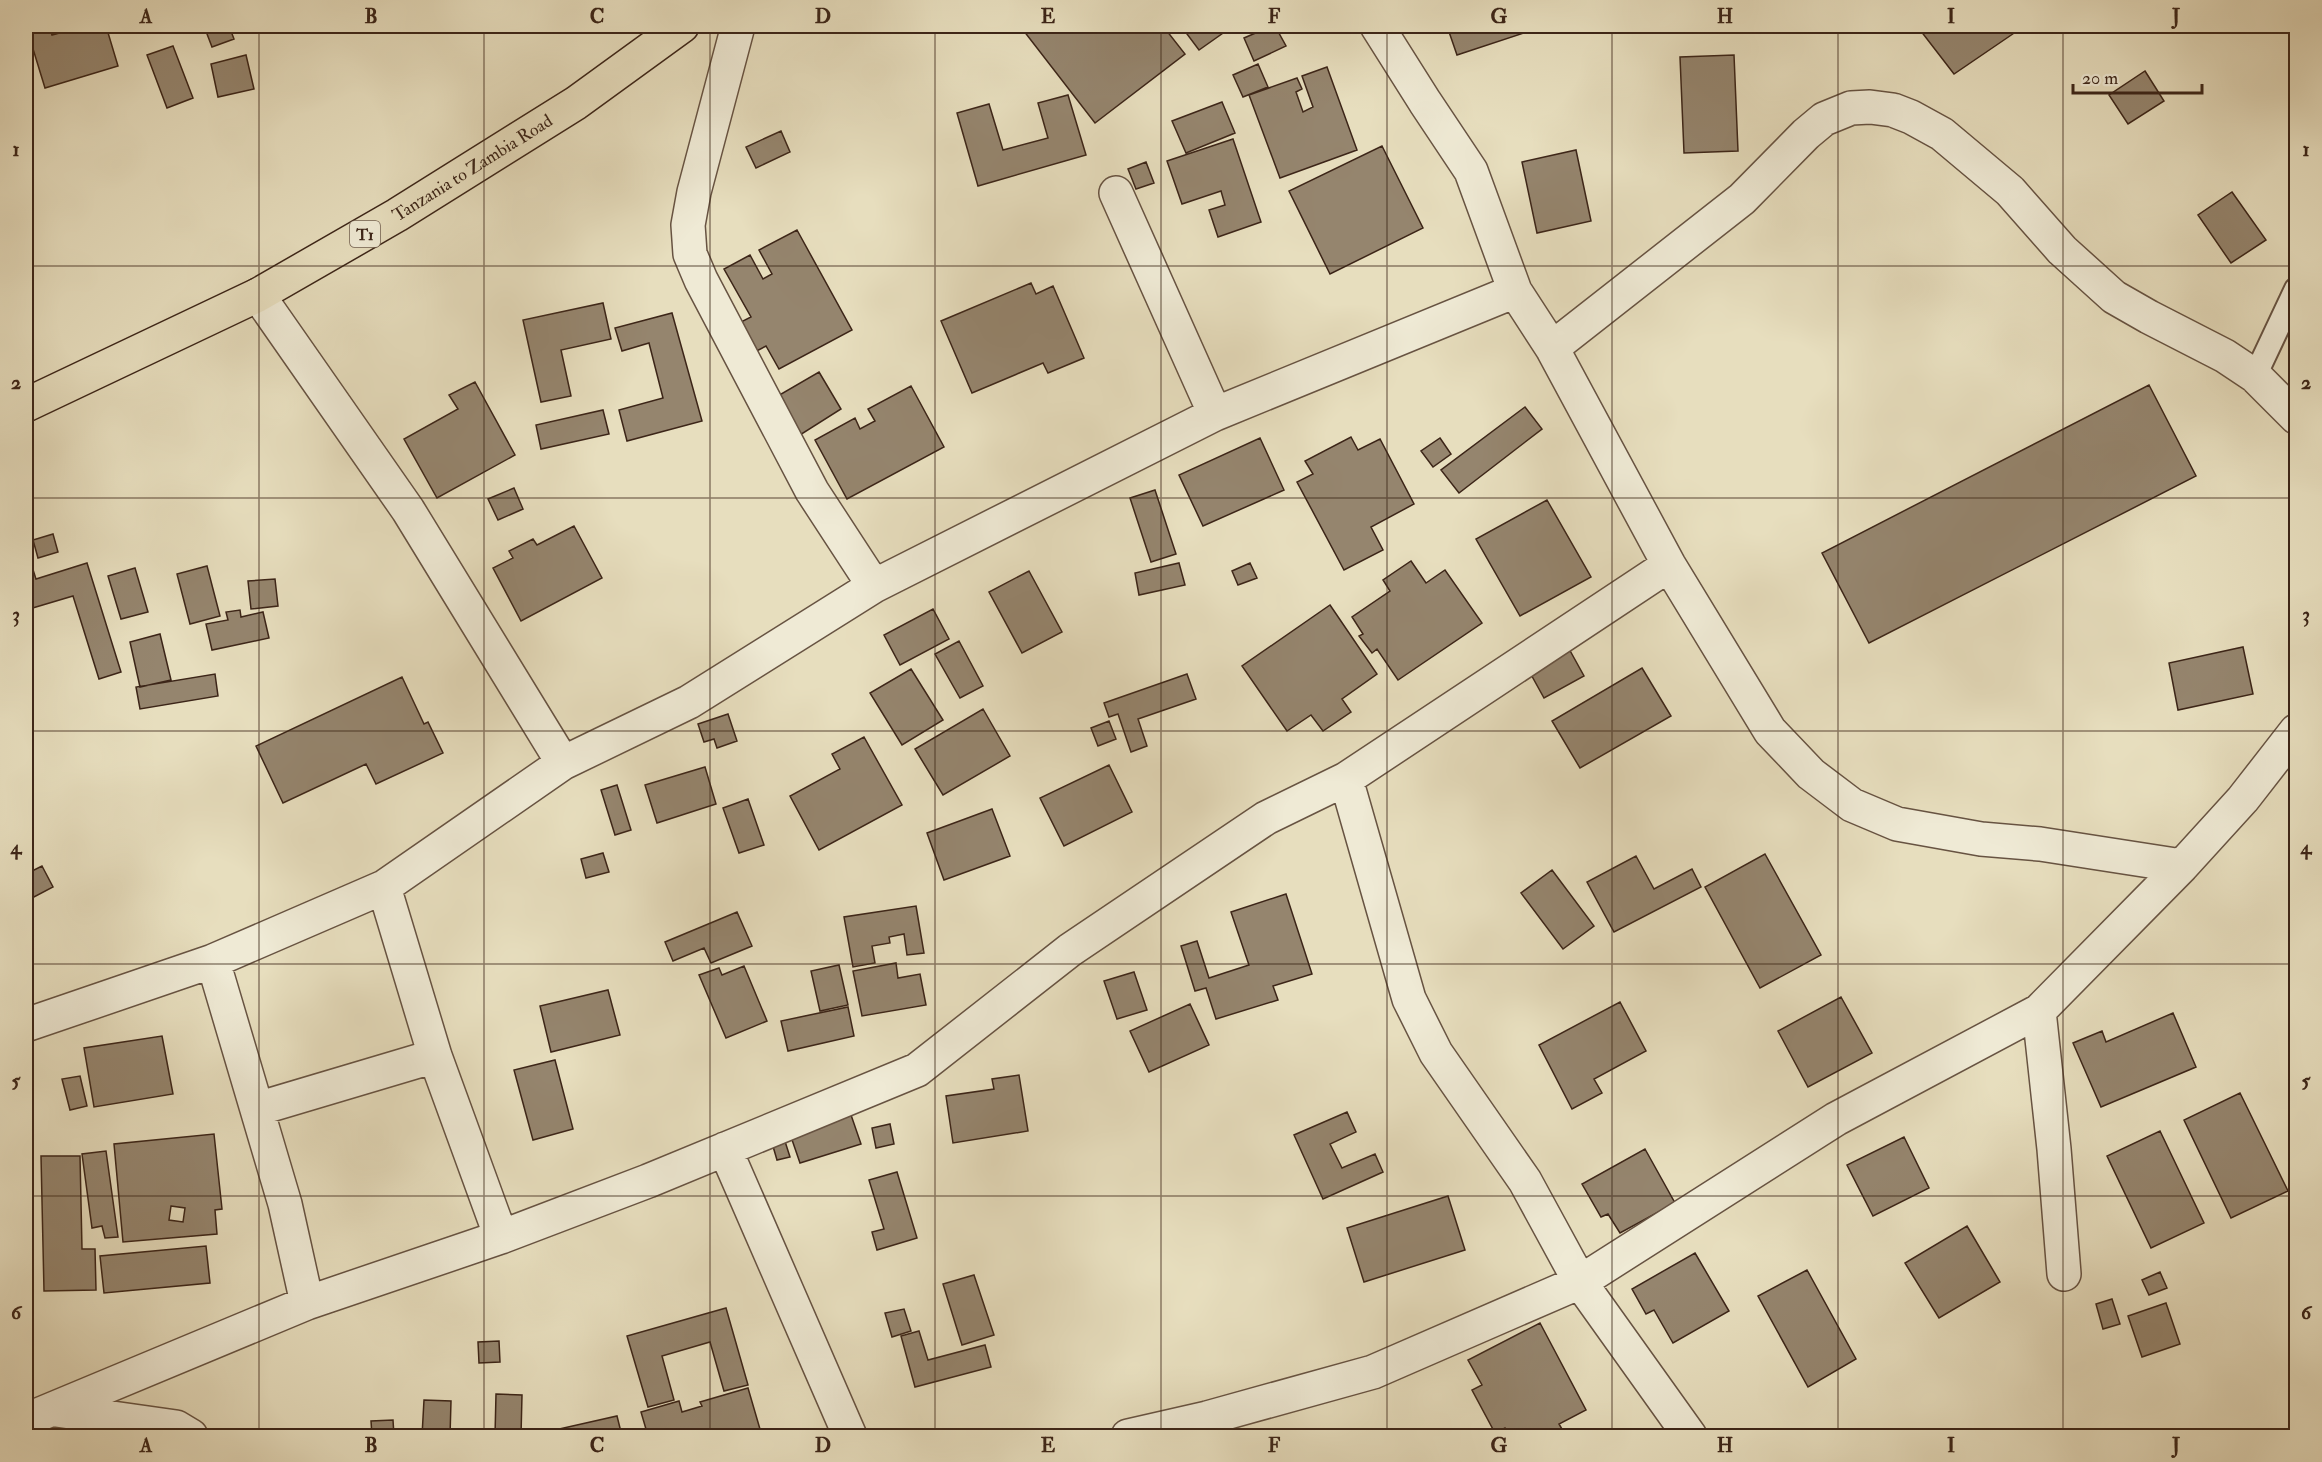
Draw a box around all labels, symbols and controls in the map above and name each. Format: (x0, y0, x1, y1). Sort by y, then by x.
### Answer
text: A (139, 4, 153, 29)
text: B (364, 4, 378, 29)
text: C (590, 4, 604, 29)
text: D (815, 4, 831, 29)
text: E (1041, 4, 1056, 29)
text: F (1268, 4, 1281, 29)
text: G (1491, 4, 1508, 29)
text: H (1717, 4, 1733, 29)
text: I (1947, 4, 1955, 29)
text: J (2171, 4, 2180, 29)
scale bar (2073, 57, 2202, 95)
text: 20 m (2082, 67, 2118, 90)
street label: Tanzania to Zambia Road (388, 109, 557, 227)
text: 1 (12, 137, 20, 162)
text: 1 (2302, 137, 2310, 162)
road number: T1 (350, 221, 380, 247)
text: 2 (11, 370, 21, 395)
text: 2 (2301, 370, 2311, 395)
text: 3 (12, 602, 20, 627)
text: 3 (2302, 602, 2310, 627)
text: 4 (10, 835, 23, 860)
text: 4 (2300, 835, 2313, 860)
text: 5 (12, 1068, 22, 1093)
text: 5 (2302, 1068, 2312, 1093)
text: 6 (11, 1300, 23, 1325)
text: 6 (2301, 1300, 2313, 1325)
text: A (139, 1433, 153, 1458)
text: B (364, 1433, 378, 1458)
text: C (590, 1433, 604, 1458)
text: D (815, 1433, 831, 1458)
text: E (1041, 1433, 1056, 1458)
text: F (1268, 1433, 1281, 1458)
text: G (1491, 1433, 1508, 1458)
text: H (1717, 1433, 1733, 1458)
text: I (1947, 1433, 1955, 1458)
text: J (2171, 1433, 2180, 1458)

